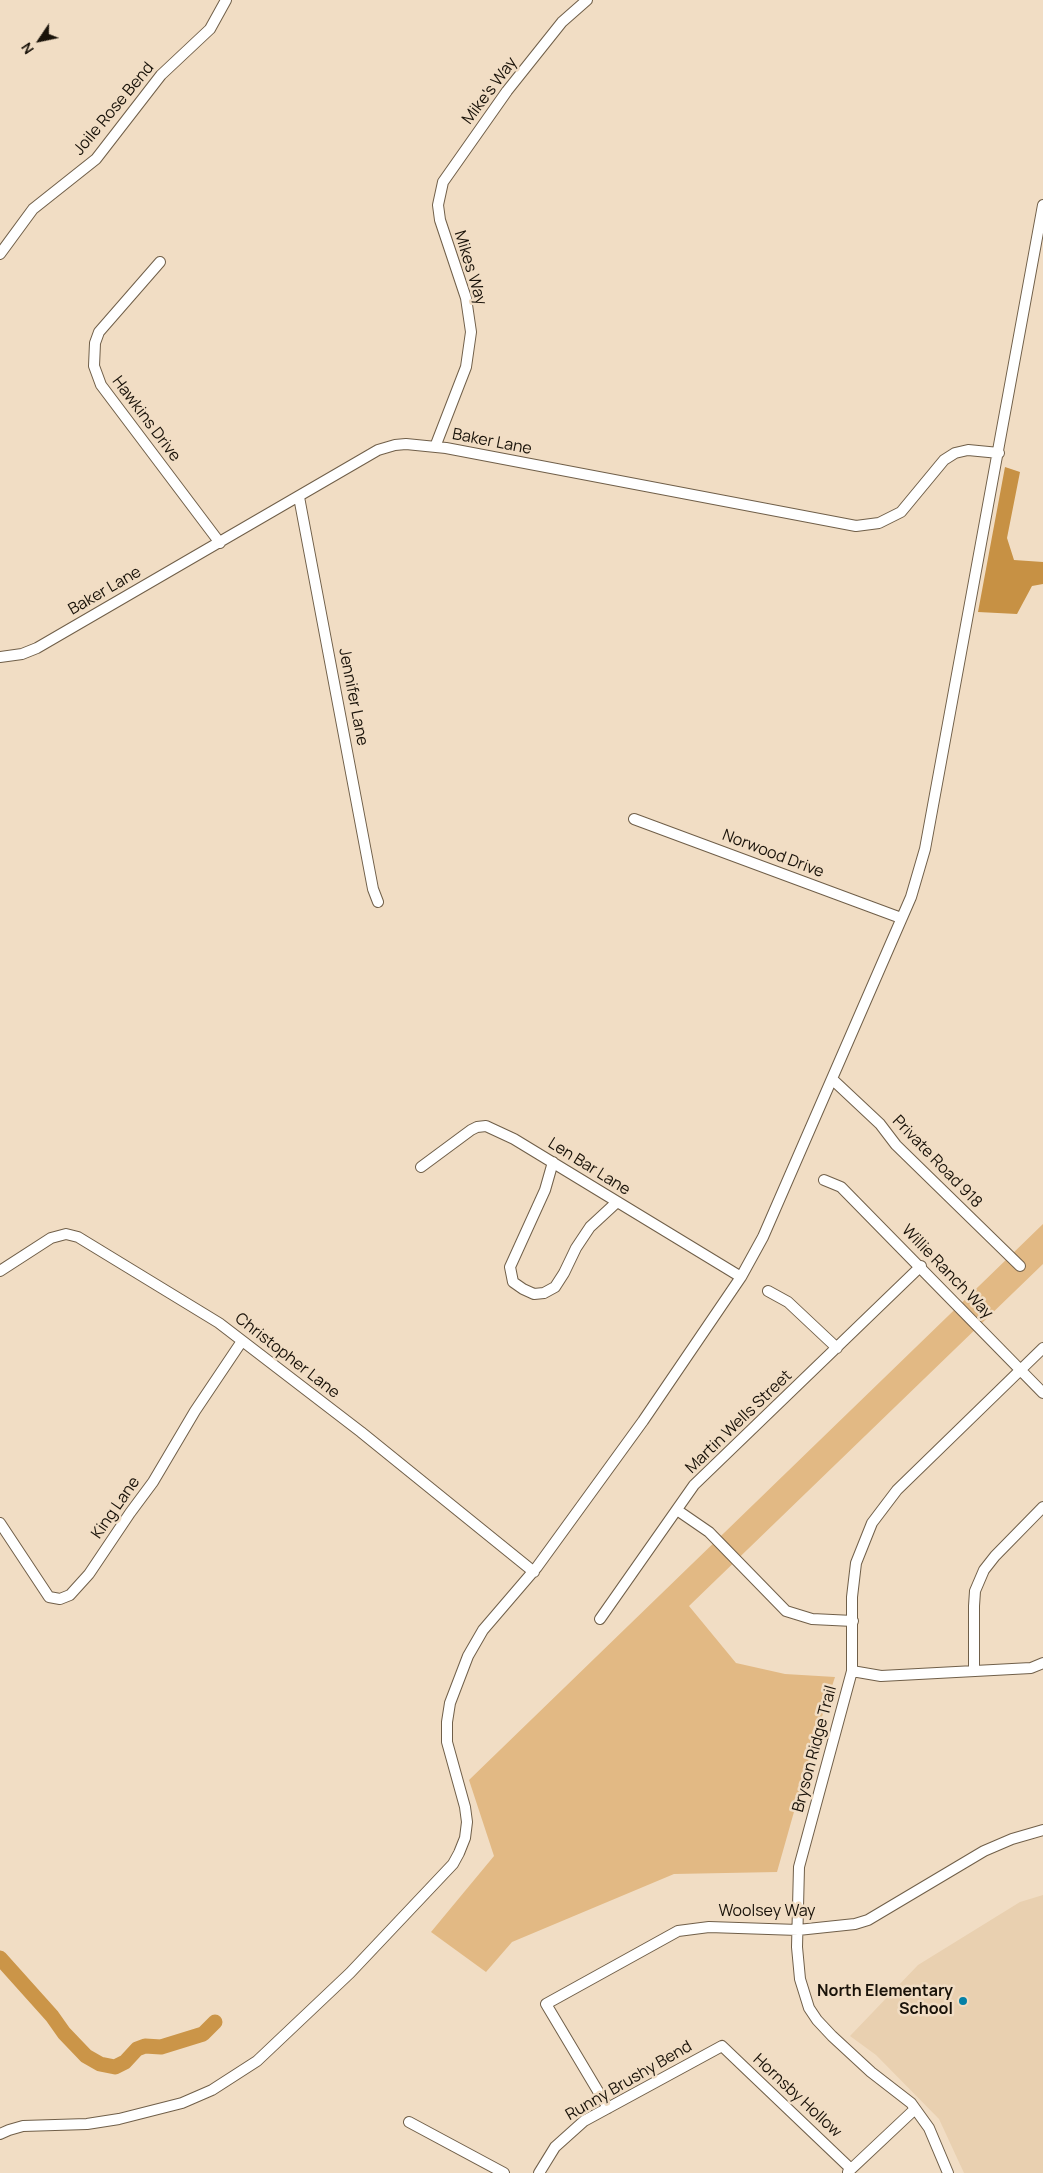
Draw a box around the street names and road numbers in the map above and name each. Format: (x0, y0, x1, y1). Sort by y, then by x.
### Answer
street label: Mike's Way (459, 54, 521, 128)
street label: Joile Rose Bend (70, 59, 158, 159)
street label: Mikes Way (450, 228, 490, 308)
street label: Hawkins Drive (108, 372, 184, 466)
street label: Baker Lane (451, 425, 533, 459)
street label: Baker Lane (65, 563, 145, 619)
street label: Jennifer Lane (334, 647, 372, 747)
street label: Norwood Drive (720, 826, 826, 882)
street label: Private Road 918 (888, 1112, 986, 1212)
street label: Len Bar Lane (544, 1134, 634, 1200)
street label: Willie Ranch Way (897, 1221, 997, 1323)
street label: Christopher Lane (231, 1309, 343, 1403)
street label: Martin Wells Street (682, 1366, 796, 1478)
street label: King Lane (88, 1473, 144, 1543)
street label: Bryson Ridge Trail (789, 1684, 841, 1814)
street label: Woolsey Way (719, 1902, 815, 1922)
street label: Runny Brushy Bend (563, 2037, 695, 2125)
street label: Hornsby Hollow (749, 2050, 845, 2142)

